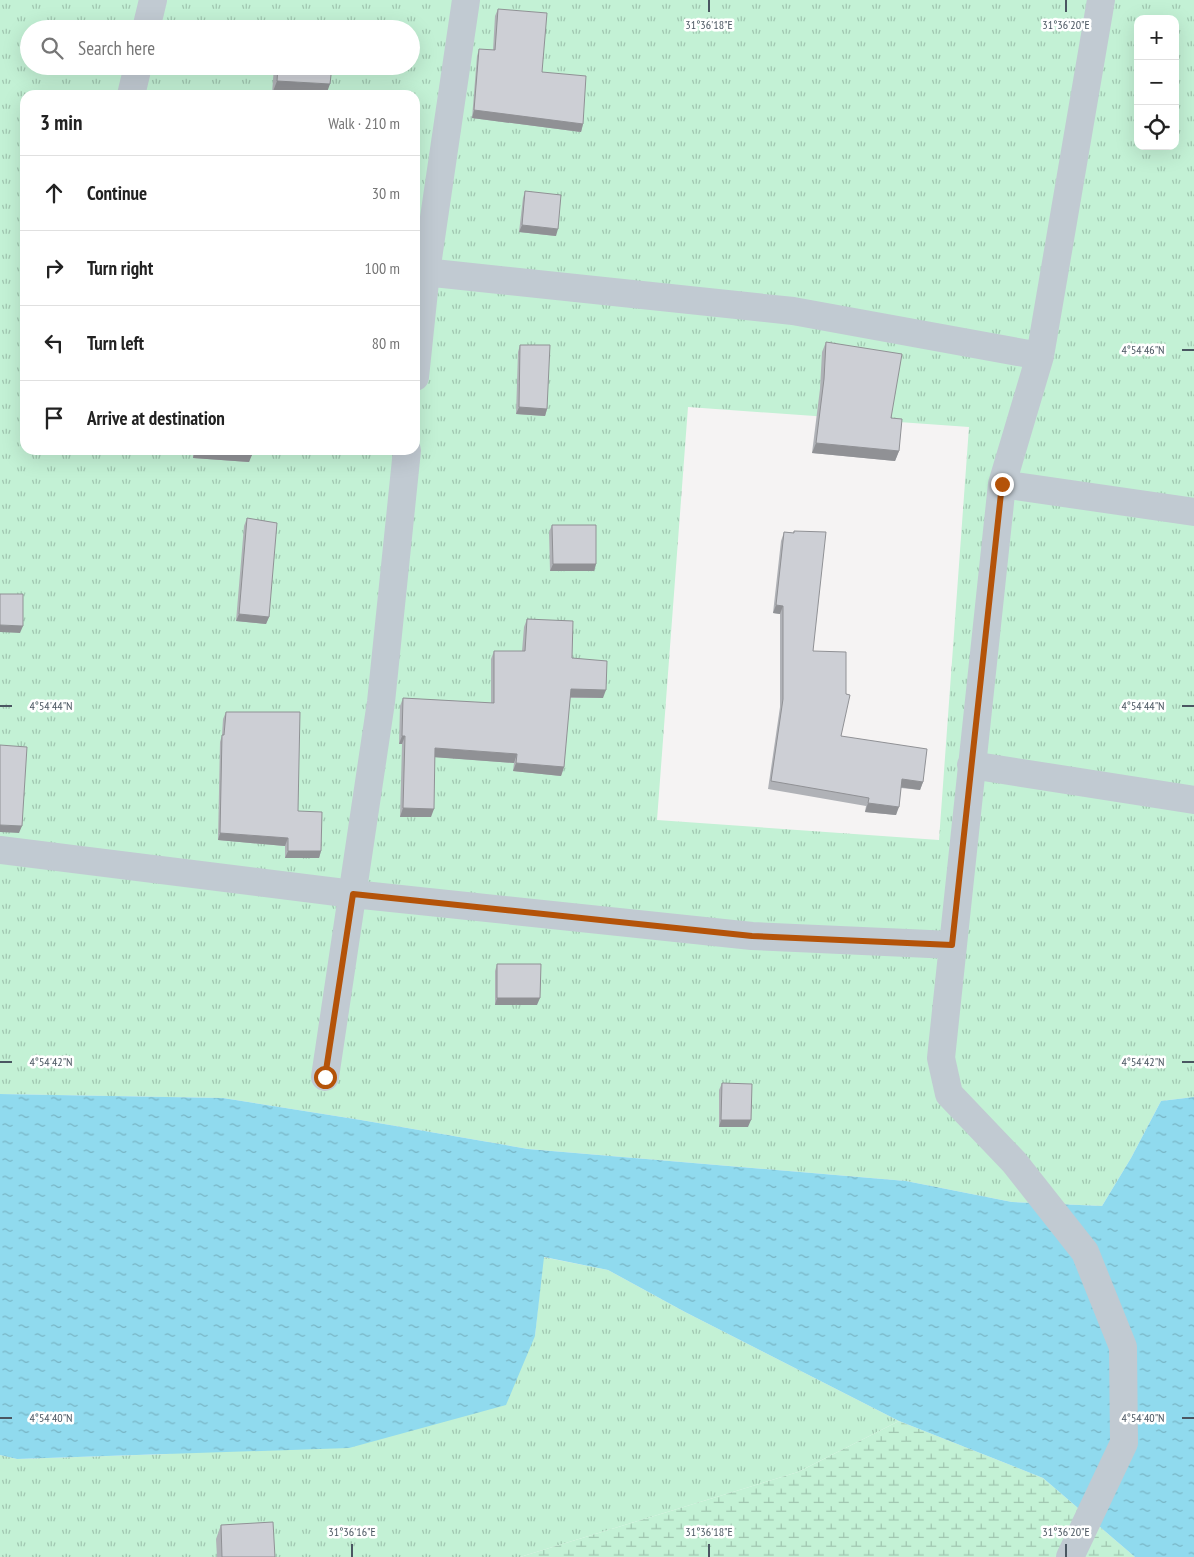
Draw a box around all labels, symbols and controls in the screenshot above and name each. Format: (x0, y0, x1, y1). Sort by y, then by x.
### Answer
map controls (1134, 15, 1179, 150)
button: + (1134, 15, 1179, 60)
text: 31°36'18"E (685, 17, 733, 32)
text: 31°36'20"E (1042, 17, 1090, 32)
search box (20, 20, 420, 75)
icon: search (38, 34, 66, 62)
text: Search here (78, 36, 155, 60)
button: − (1134, 60, 1179, 105)
button: locate (1134, 105, 1179, 150)
text: 3 min (40, 109, 82, 136)
text: Walk · 210 m (328, 113, 400, 133)
icon: ahead (40, 179, 68, 207)
text: Continue (87, 181, 147, 205)
text: 30 m (372, 183, 400, 203)
icon: right (40, 254, 68, 282)
text: Turn right (87, 256, 153, 280)
text: 100 m (365, 258, 400, 278)
icon: left (40, 329, 68, 357)
text: Turn left (87, 331, 144, 355)
text: 80 m (372, 333, 400, 353)
text: 4°54'46"N (1121, 342, 1165, 357)
icon: arrive (40, 404, 68, 432)
text: Arrive at destination (87, 406, 225, 430)
route end (991, 473, 1014, 496)
text: 4°54'44"N (29, 698, 73, 713)
text: 4°54'44"N (1121, 698, 1165, 713)
text: 4°54'42"N (29, 1054, 73, 1069)
text: 4°54'42"N (1121, 1054, 1165, 1069)
route start (314, 1066, 337, 1089)
text: 4°54'40"N (29, 1410, 73, 1425)
text: 4°54'40"N (1121, 1410, 1165, 1425)
text: 31°36'16"E (328, 1524, 376, 1539)
text: 31°36'18"E (685, 1524, 733, 1539)
text: 31°36'20"E (1042, 1524, 1090, 1539)

